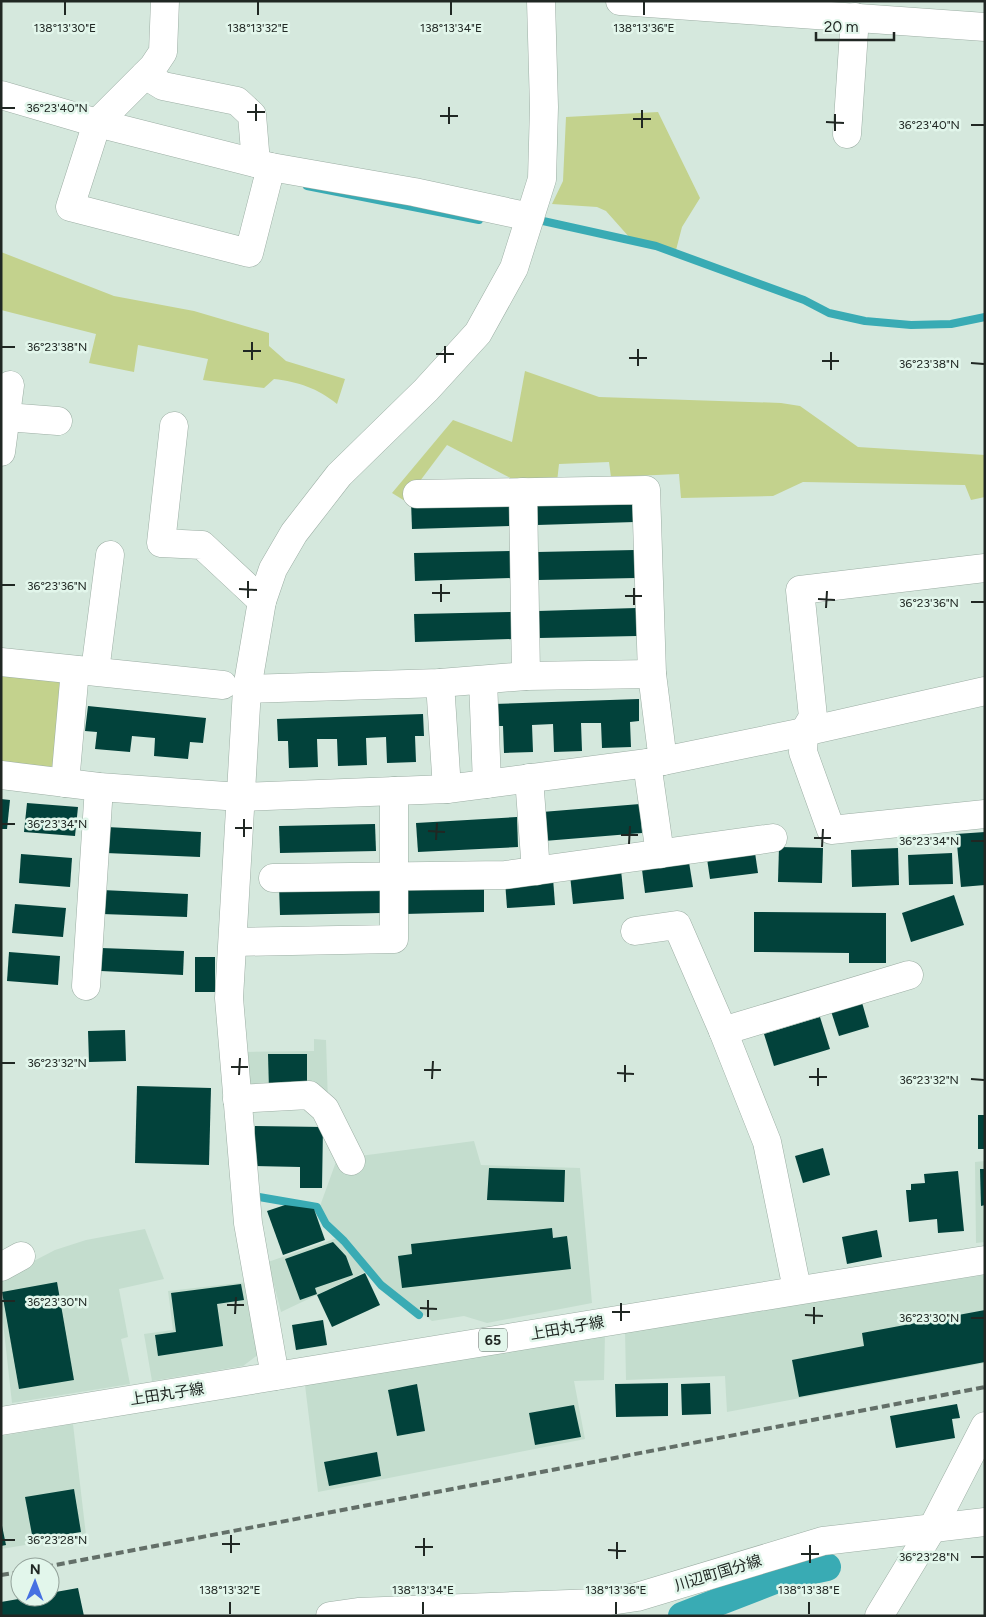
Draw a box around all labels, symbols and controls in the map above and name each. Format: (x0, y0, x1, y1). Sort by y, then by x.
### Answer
scale bar (816, 10, 894, 42)
text: 20 m (824, 18, 858, 36)
text: 138°13'30"E (34, 21, 96, 35)
text: 138°13'32"E (227, 21, 289, 35)
text: 138°13'34"E (420, 21, 482, 35)
text: 138°13'36"E (613, 21, 675, 35)
text: 36°23'40"N (26, 101, 88, 115)
text: 36°23'40"N (898, 118, 960, 132)
text: 36°23'38"N (27, 340, 87, 354)
text: 36°23'38"N (899, 357, 959, 371)
text: 36°23'36"N (27, 579, 87, 593)
text: 36°23'36"N (899, 596, 959, 610)
text: 36°23'34"N (27, 817, 87, 831)
text: 36°23'34"N (899, 834, 959, 848)
text: 36°23'32"N (27, 1056, 87, 1070)
text: 36°23'32"N (899, 1073, 959, 1087)
text: 36°23'30"N (27, 1295, 87, 1309)
text: 36°23'30"N (899, 1311, 959, 1325)
street label: 上田丸子線 (528, 1313, 606, 1343)
road number: 65 (479, 1328, 507, 1352)
street label: 上田丸子線 (129, 1379, 205, 1409)
text: 36°23'28"N (27, 1533, 87, 1547)
text: 36°23'28"N (899, 1550, 959, 1564)
street label: 川辺町国分線 (672, 1551, 764, 1595)
north arrow (10, 1557, 60, 1607)
text: N (30, 1561, 41, 1578)
text: 138°13'32"E (199, 1583, 261, 1597)
text: 138°13'34"E (392, 1583, 454, 1597)
text: 138°13'36"E (585, 1583, 647, 1597)
text: 138°13'38"E (778, 1583, 840, 1597)

